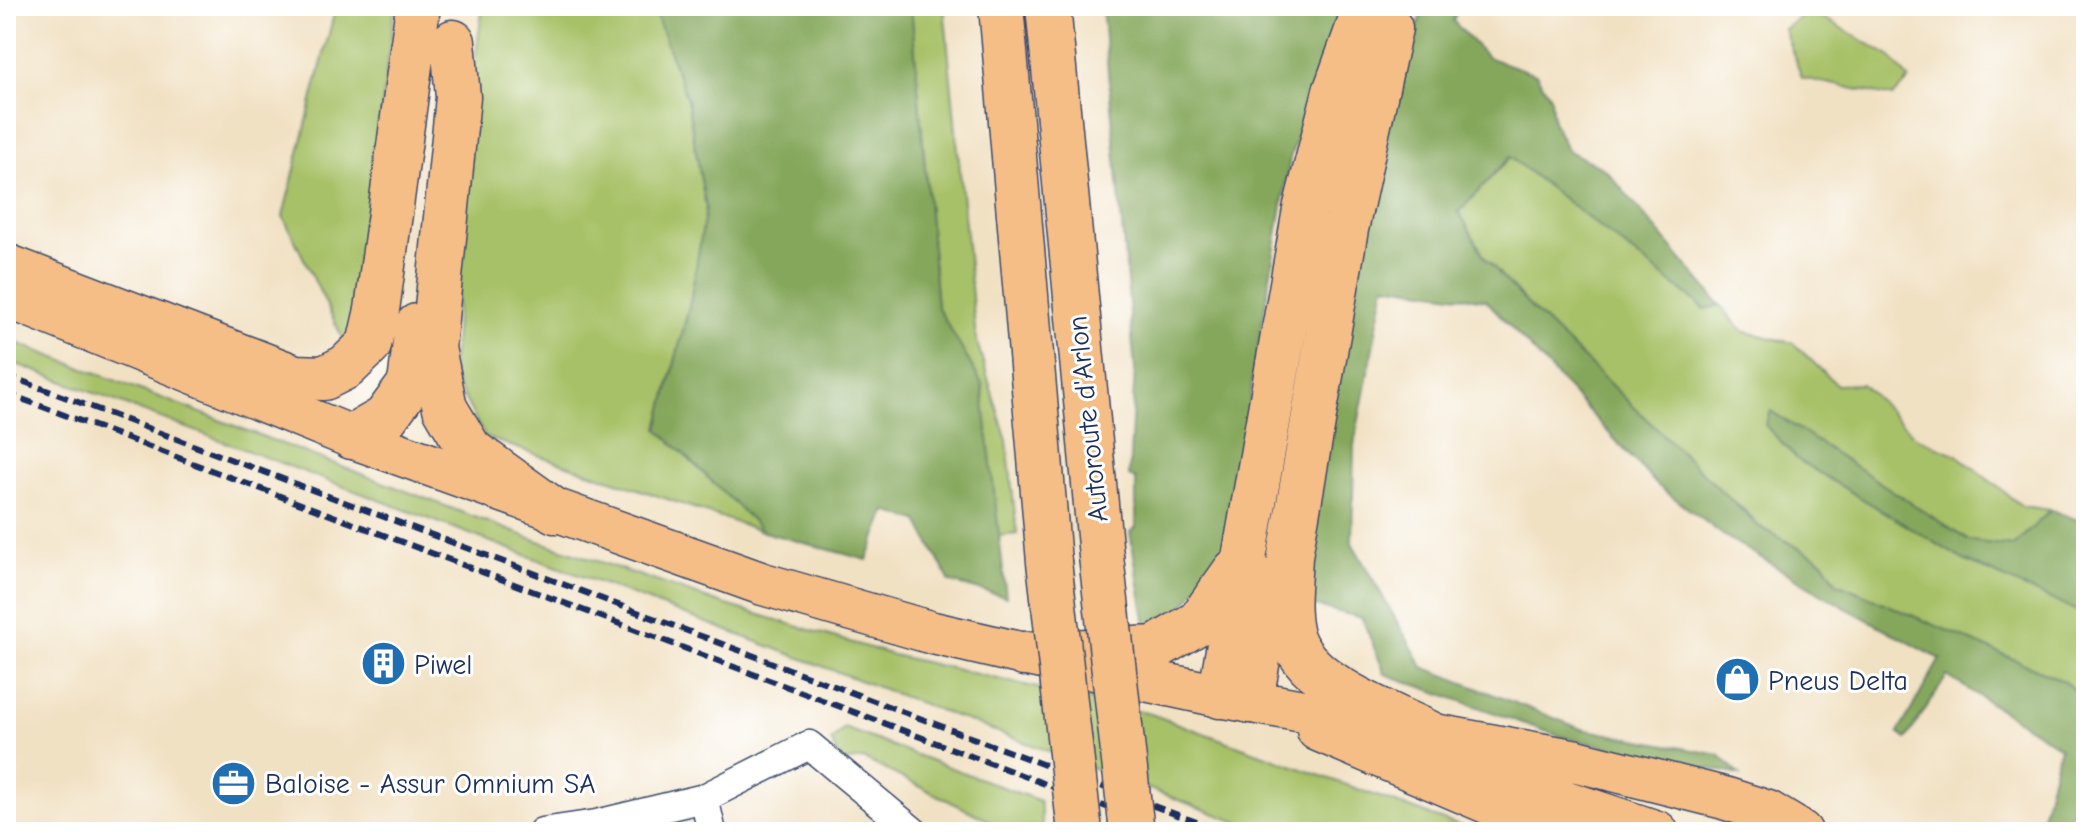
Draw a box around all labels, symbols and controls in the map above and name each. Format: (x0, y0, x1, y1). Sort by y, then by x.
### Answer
street label: Autoroute d'Arlon (1061, 314, 1115, 524)
building icon: Piwel (359, 640, 407, 688)
place label: Piwel (414, 649, 472, 681)
shop icon: Pneus Delta (1713, 656, 1761, 704)
place label: Pneus Delta (1768, 665, 1908, 697)
office icon: Baloise - Assur Omnium SA (210, 759, 258, 807)
place label: Baloise - Assur Omnium SA (265, 768, 596, 800)

